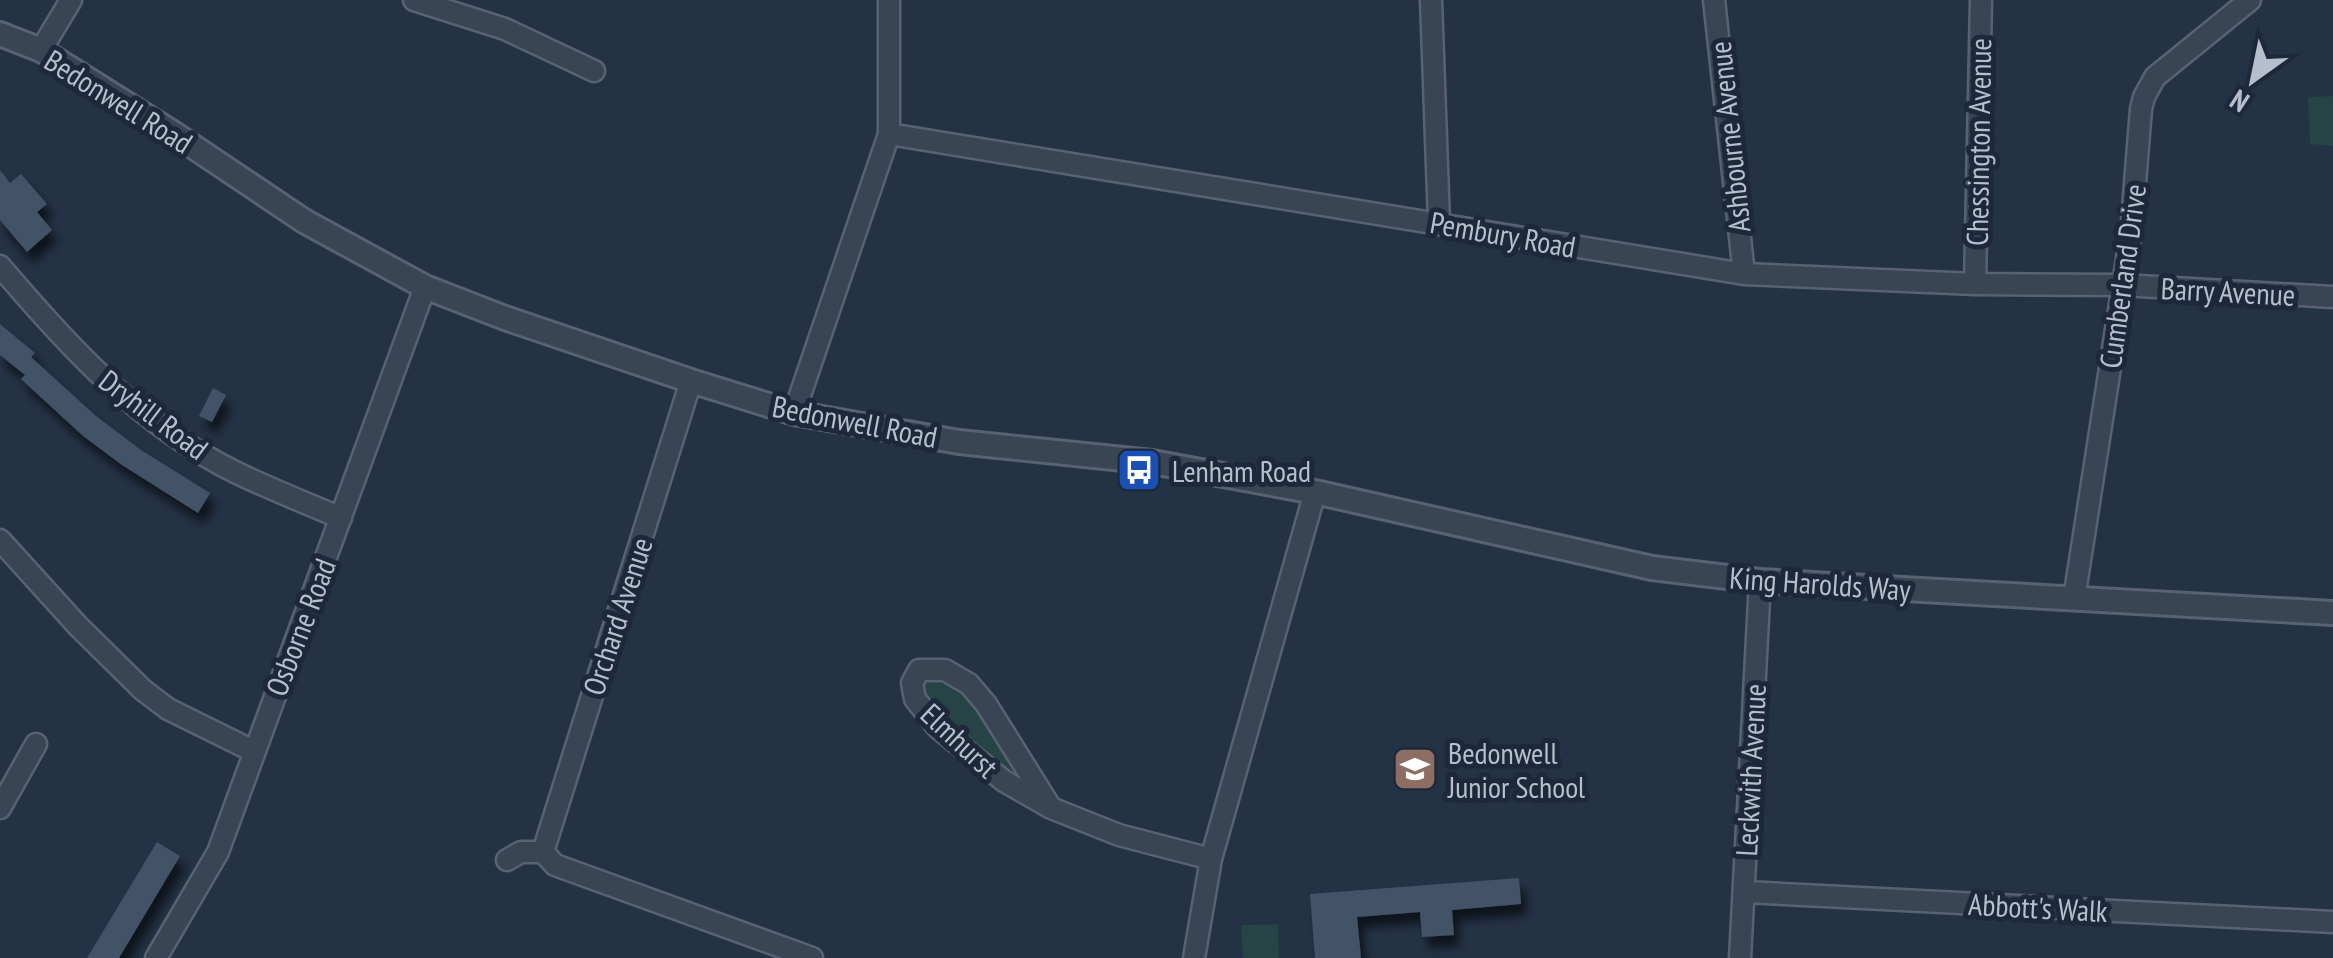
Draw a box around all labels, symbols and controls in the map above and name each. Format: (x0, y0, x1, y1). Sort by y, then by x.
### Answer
north arrow (2203, 30, 2303, 130)
street label: Chessington Avenue (1957, 38, 1999, 246)
street label: Bedonwell Road (38, 40, 200, 162)
street label: Ashbourne Avenue (1700, 40, 1758, 234)
text: N (2223, 82, 2256, 121)
street label: Cumberland Drive (2090, 181, 2154, 371)
street label: Pembury Road (1427, 202, 1579, 266)
street label: Barry Avenue (2160, 268, 2296, 314)
street label: Dryhill Road (92, 360, 216, 468)
street label: Bedonwell Road (769, 386, 941, 456)
bus stop icon: Lenham Road (1116, 447, 1162, 493)
place label: Lenham Road (1172, 451, 1311, 490)
street label: Orchard Avenue (573, 532, 661, 700)
street label: Osborne Road (256, 553, 344, 701)
street label: King Harolds Way (1728, 557, 1913, 609)
street label: Leckwith Avenue (1726, 683, 1774, 857)
street label: Elmhurst (913, 694, 1008, 786)
place label: Bedonwell Junior School (1447, 733, 1585, 806)
school or university icon: Bedonwell Junior School (1392, 746, 1438, 792)
street label: Abbott's Walk (1967, 884, 2109, 930)

